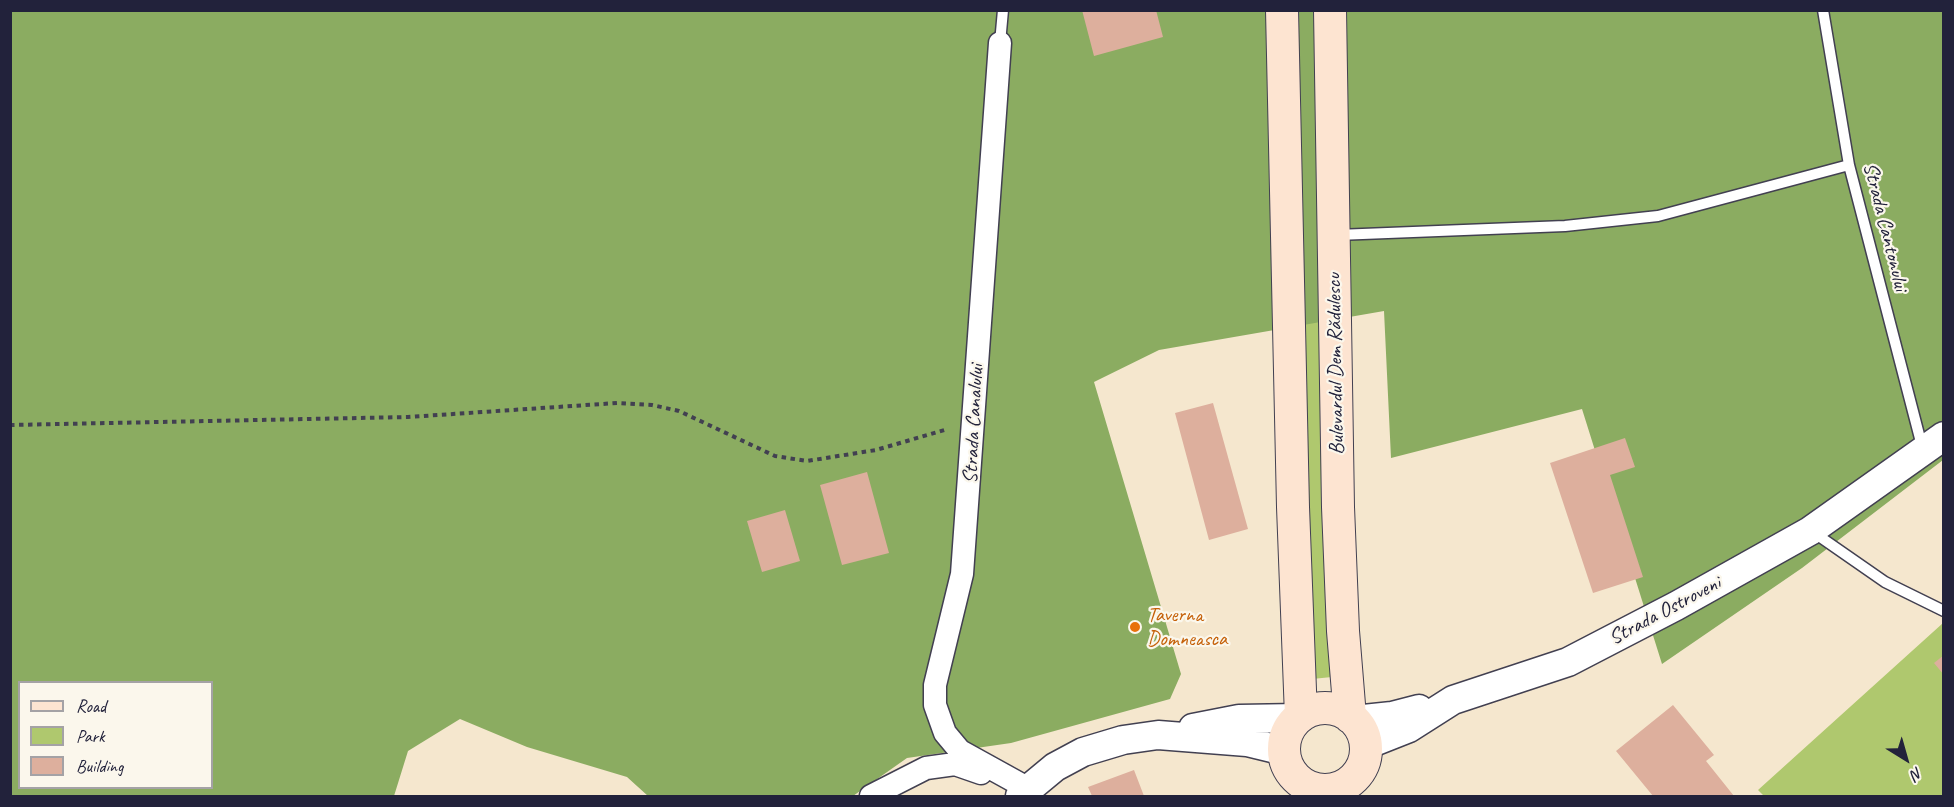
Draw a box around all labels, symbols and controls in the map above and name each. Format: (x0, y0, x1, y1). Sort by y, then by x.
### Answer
street label: Strada Cantonului (1857, 160, 1913, 294)
street label: Bulevardul Dem Rădulescu (1322, 273, 1350, 455)
street label: Strada Canalului (958, 364, 990, 484)
street label: Strada Ostroveni (1605, 571, 1725, 651)
place label: Taverna Domneasca (1147, 602, 1227, 652)
marker: Taverna Domneasca (1128, 620, 1142, 634)
legend (18, 681, 213, 789)
text: Road (76, 695, 106, 717)
text: Park (76, 725, 105, 747)
north arrow (1876, 729, 1936, 789)
text: Building (76, 755, 123, 777)
text: N (1907, 762, 1927, 784)

